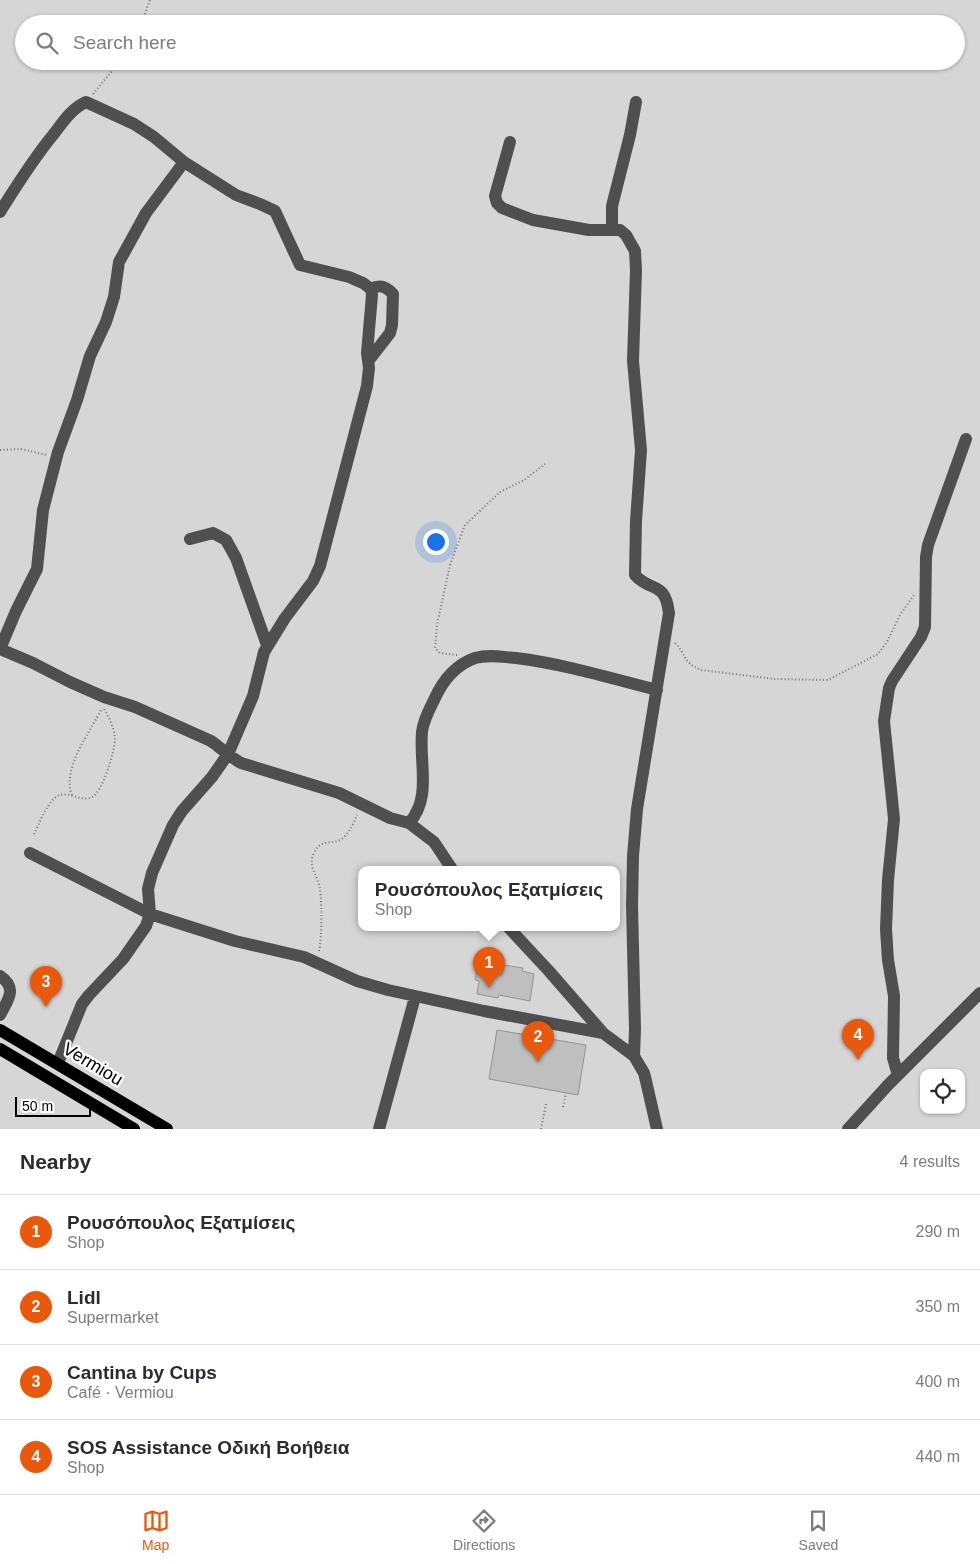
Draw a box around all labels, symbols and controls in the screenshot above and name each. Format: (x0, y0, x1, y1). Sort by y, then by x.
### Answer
search box (15, 15, 965, 70)
icon: search (33, 29, 61, 57)
text: Search here (73, 32, 177, 53)
your location (423, 529, 449, 555)
popup (358, 866, 620, 931)
text: Ρουσόπουλος Εξατμίσεις (375, 879, 603, 900)
text: Shop (375, 901, 412, 918)
pin: 1 (473, 947, 505, 988)
pin: 3 (30, 966, 62, 1007)
pin: 4 (842, 1019, 874, 1060)
pin: 2 (522, 1021, 554, 1062)
street label: Vermiou (60, 1038, 126, 1090)
map controls (920, 1069, 965, 1114)
button: locate (920, 1069, 965, 1114)
scale bar (15, 1094, 91, 1117)
text: 50 m (22, 1098, 53, 1114)
text: Nearby (20, 1150, 91, 1173)
text: 4 results (900, 1153, 960, 1170)
text: Ρουσόπουλος Εξατμίσεις (67, 1212, 295, 1233)
text: 1 (32, 1223, 40, 1240)
text: 290 m (916, 1223, 960, 1240)
text: Shop (67, 1234, 104, 1251)
text: Lidl (67, 1287, 101, 1308)
text: 2 (32, 1298, 40, 1315)
text: 350 m (916, 1298, 960, 1315)
text: Supermarket (67, 1309, 159, 1326)
text: Cantina by Cups (67, 1362, 217, 1383)
text: 3 (32, 1373, 40, 1390)
text: 400 m (916, 1373, 960, 1390)
text: Café · Vermiou (67, 1384, 174, 1401)
text: SOS Assistance Οδική Βοήθεια (67, 1437, 350, 1458)
text: 4 (32, 1448, 40, 1465)
text: 440 m (916, 1448, 960, 1465)
text: Shop (67, 1459, 104, 1476)
tab: Map (142, 1507, 170, 1553)
tab: Directions (453, 1507, 515, 1553)
tab: Saved (799, 1507, 838, 1553)

